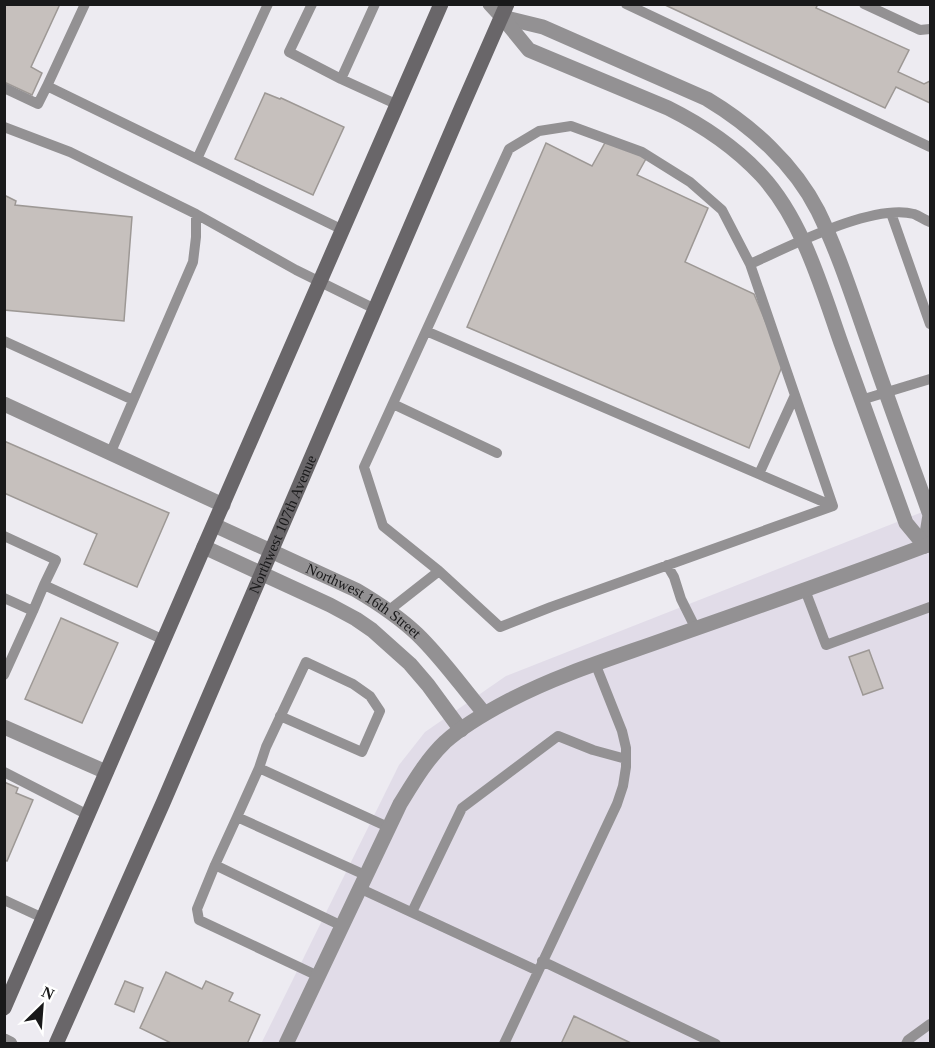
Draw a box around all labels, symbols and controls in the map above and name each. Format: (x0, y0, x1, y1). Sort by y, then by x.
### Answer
street label: Northwest 107th Avenue (246, 452, 320, 596)
street label: Northwest 16th Street (304, 560, 425, 642)
north arrow (12, 976, 72, 1036)
text: N (39, 983, 57, 1003)

